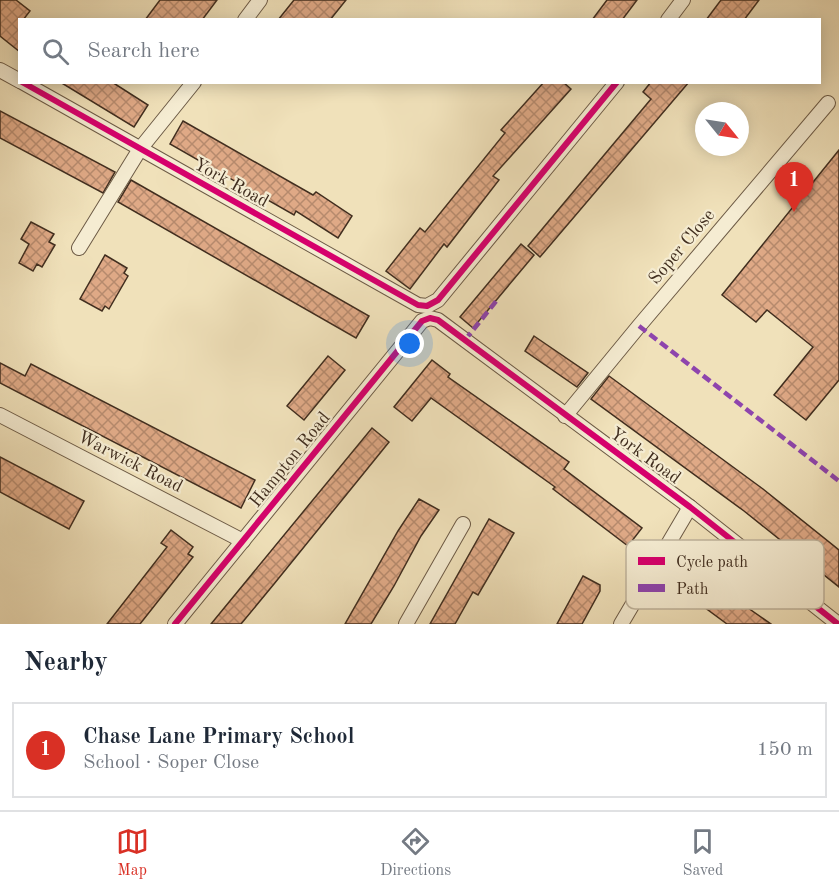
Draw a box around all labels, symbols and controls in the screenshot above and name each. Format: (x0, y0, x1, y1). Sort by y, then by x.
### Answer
search box (18, 18, 821, 84)
icon: search (39, 35, 72, 68)
text: Search here (87, 40, 200, 62)
north arrow (695, 102, 749, 156)
street label: York Road (191, 155, 271, 211)
pin: 1 (774, 162, 814, 212)
street label: Soper Close (646, 206, 718, 288)
your location (395, 329, 424, 358)
street label: Hampton Road (246, 409, 334, 511)
street label: York Road (606, 424, 684, 488)
street label: Warwick Road (75, 428, 185, 496)
legend (626, 540, 824, 609)
text: Cycle path (676, 555, 748, 571)
text: Path (676, 582, 709, 598)
text: Nearby (24, 650, 108, 676)
text: Chase Lane Primary School (83, 726, 354, 748)
text: 1 (40, 740, 51, 760)
text: 150 m (757, 740, 813, 760)
text: School · Soper Close (83, 753, 259, 773)
tab: Map (116, 825, 149, 881)
tab: Directions (380, 825, 451, 881)
tab: Saved (683, 825, 723, 881)

